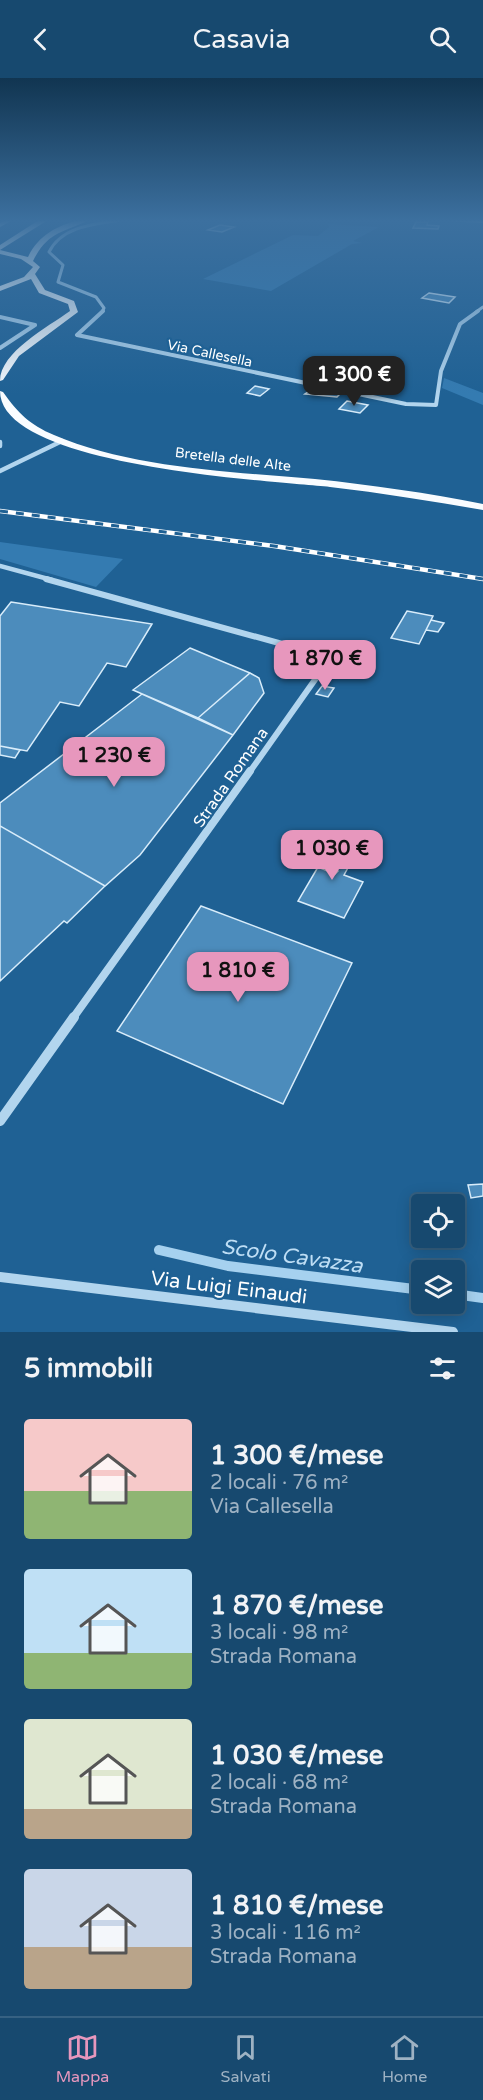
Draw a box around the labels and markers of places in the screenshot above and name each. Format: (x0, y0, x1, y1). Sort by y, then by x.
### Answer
pin: 1 300 € (299, 356, 409, 407)
pin: 1 870 € (270, 640, 380, 691)
pin: 1 230 € (59, 737, 169, 788)
pin: 1 030 € (277, 830, 387, 881)
pin: 1 810 € (183, 952, 293, 1003)

